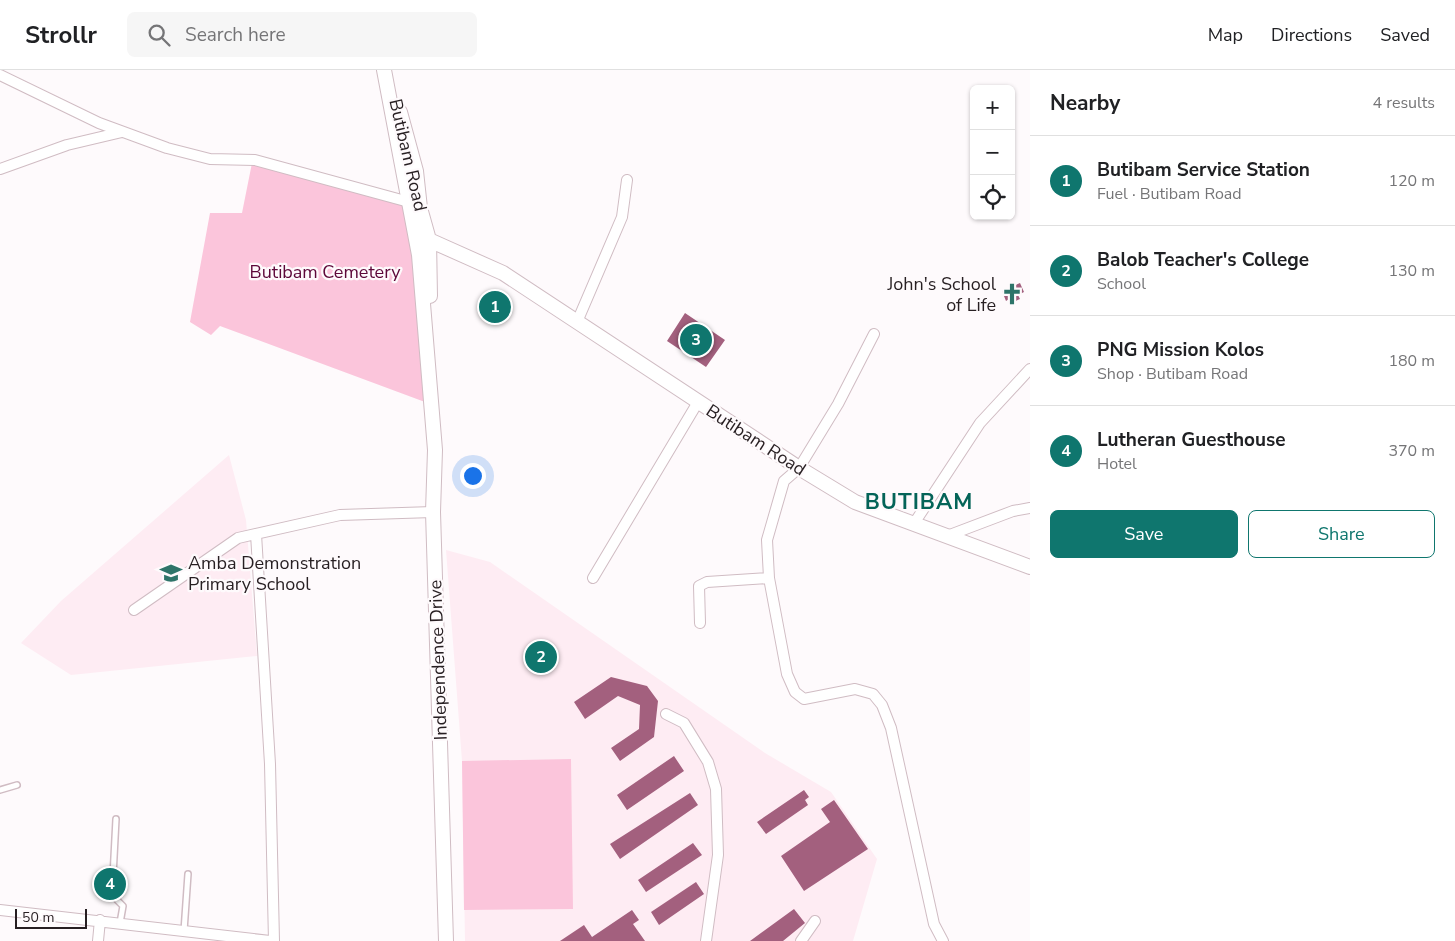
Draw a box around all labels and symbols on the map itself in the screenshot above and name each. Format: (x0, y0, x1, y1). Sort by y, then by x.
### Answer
street label: Butibam Road (383, 96, 433, 214)
park label: Butibam Cemetery (250, 260, 401, 284)
place label: John's School of Life (886, 272, 997, 317)
church icon: John's School of Life (999, 281, 1025, 307)
pin: 1 (479, 288, 511, 326)
pin: 3 (680, 321, 712, 359)
street label: Butibam Road (701, 399, 811, 481)
your location (460, 463, 486, 489)
district label: BUTIBAM (865, 487, 973, 517)
place label: Amba Demonstration Primary School (188, 551, 361, 596)
school or university icon: Amba Demonstration Primary School (158, 560, 184, 586)
street label: Independence Drive (423, 579, 453, 741)
pin: 2 (525, 638, 557, 676)
pin: 4 (94, 865, 126, 903)
scale bar (15, 906, 88, 929)

